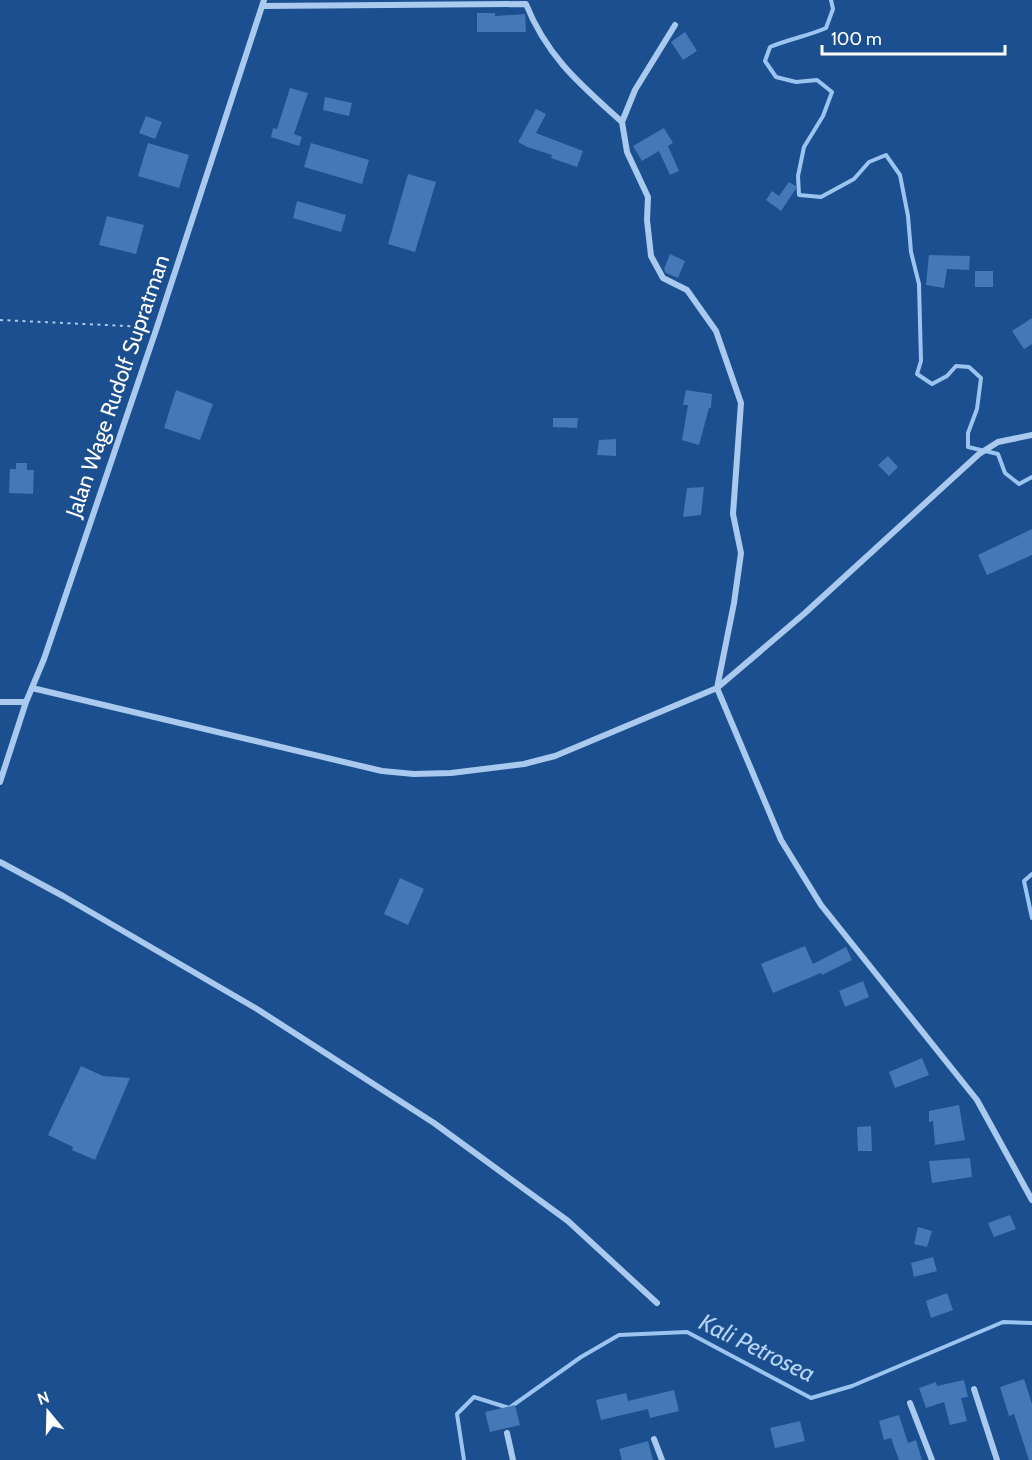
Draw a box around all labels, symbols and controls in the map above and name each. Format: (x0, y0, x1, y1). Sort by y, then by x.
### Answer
scale bar (822, 18, 1005, 56)
text: 100 m (831, 28, 882, 50)
street label: Jalan Wage Rudolf Supratman (59, 251, 175, 522)
water label: Kali Petrosea (695, 1307, 820, 1388)
north arrow (18, 1382, 78, 1442)
text: N (35, 1387, 52, 1409)

